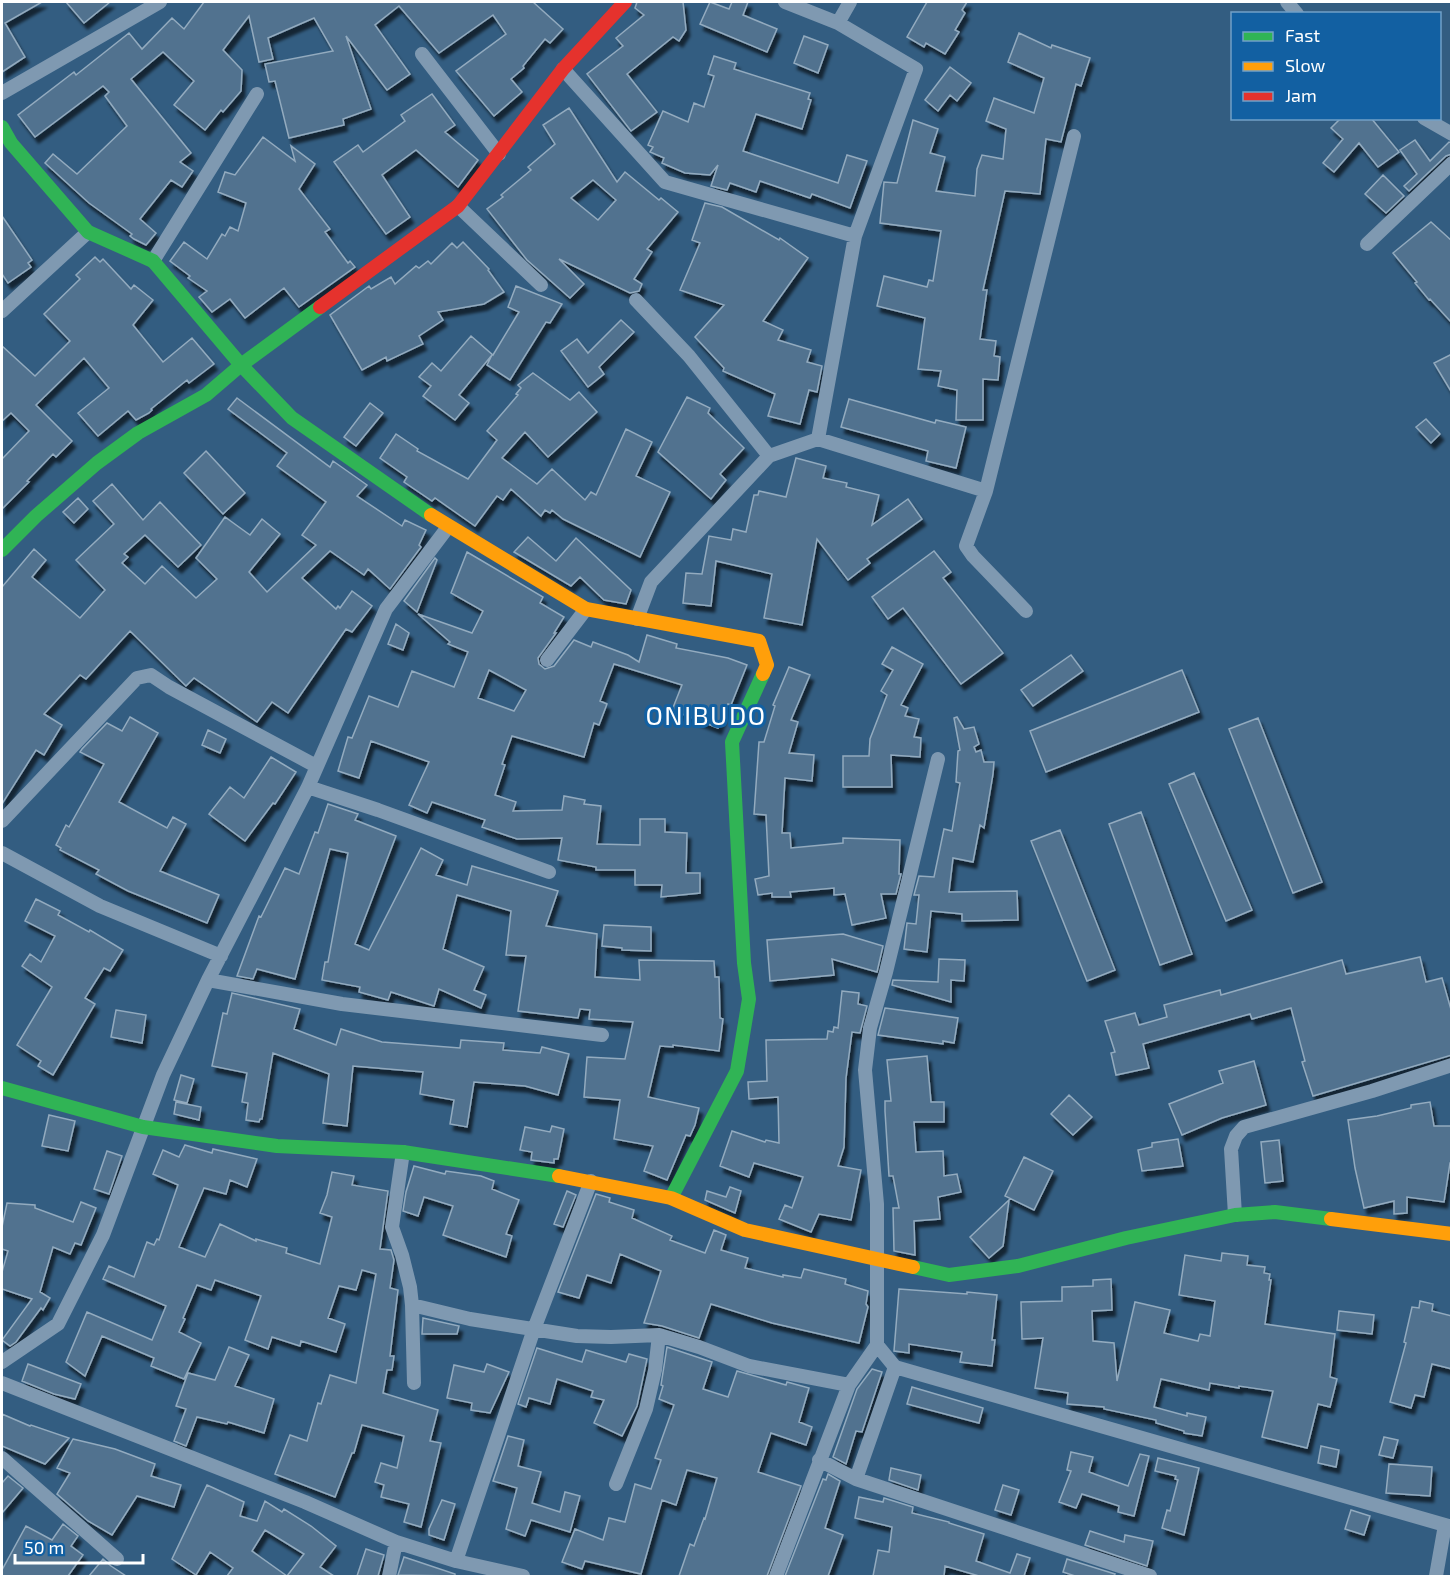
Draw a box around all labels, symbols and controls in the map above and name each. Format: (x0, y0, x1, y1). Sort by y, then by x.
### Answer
legend (1231, 12, 1441, 120)
text: Fast (1285, 24, 1320, 46)
text: Slow (1285, 54, 1326, 76)
text: Jam (1285, 84, 1317, 106)
district label: ONIBUDO (645, 699, 767, 730)
scale bar (15, 1527, 142, 1565)
text: 50 m (24, 1536, 64, 1558)

